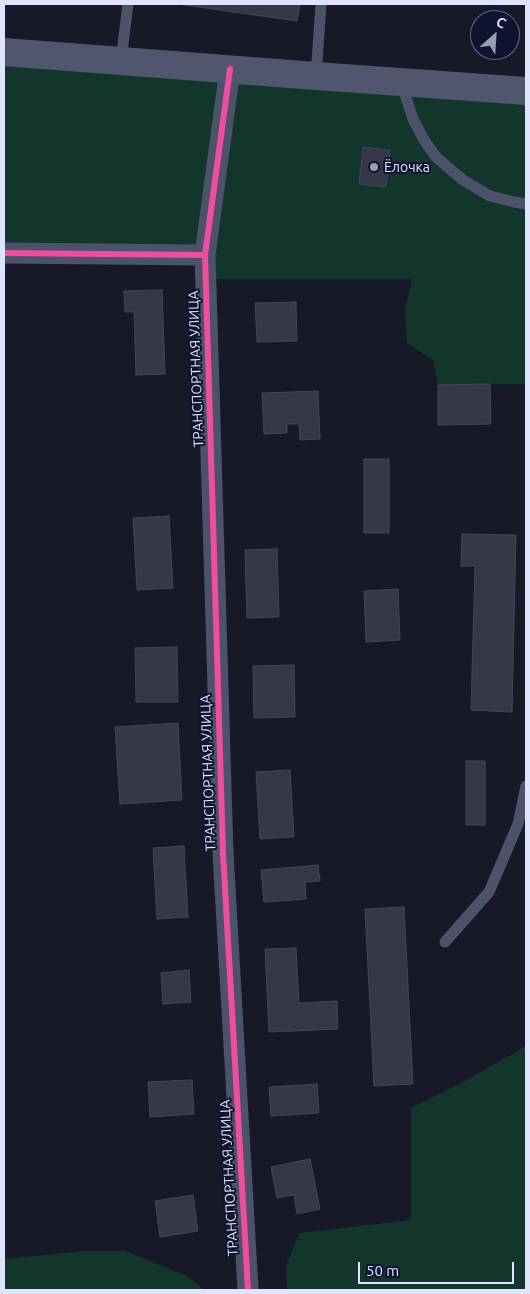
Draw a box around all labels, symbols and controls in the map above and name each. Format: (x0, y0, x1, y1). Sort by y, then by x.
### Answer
north arrow (470, 10, 520, 60)
text: С (494, 13, 509, 32)
place label: Ёлочка (384, 159, 430, 175)
marker: Ёлочка (368, 161, 380, 173)
street label: ТРАНСПОРТНАЯ УЛИЦА (185, 290, 207, 448)
street label: ТРАНСПОРТНАЯ УЛИЦА (197, 694, 219, 852)
street label: ТРАНСПОРТНАЯ УЛИЦА (217, 1099, 241, 1257)
scale bar (360, 1252, 516, 1284)
text: 50 m (366, 1262, 399, 1279)

